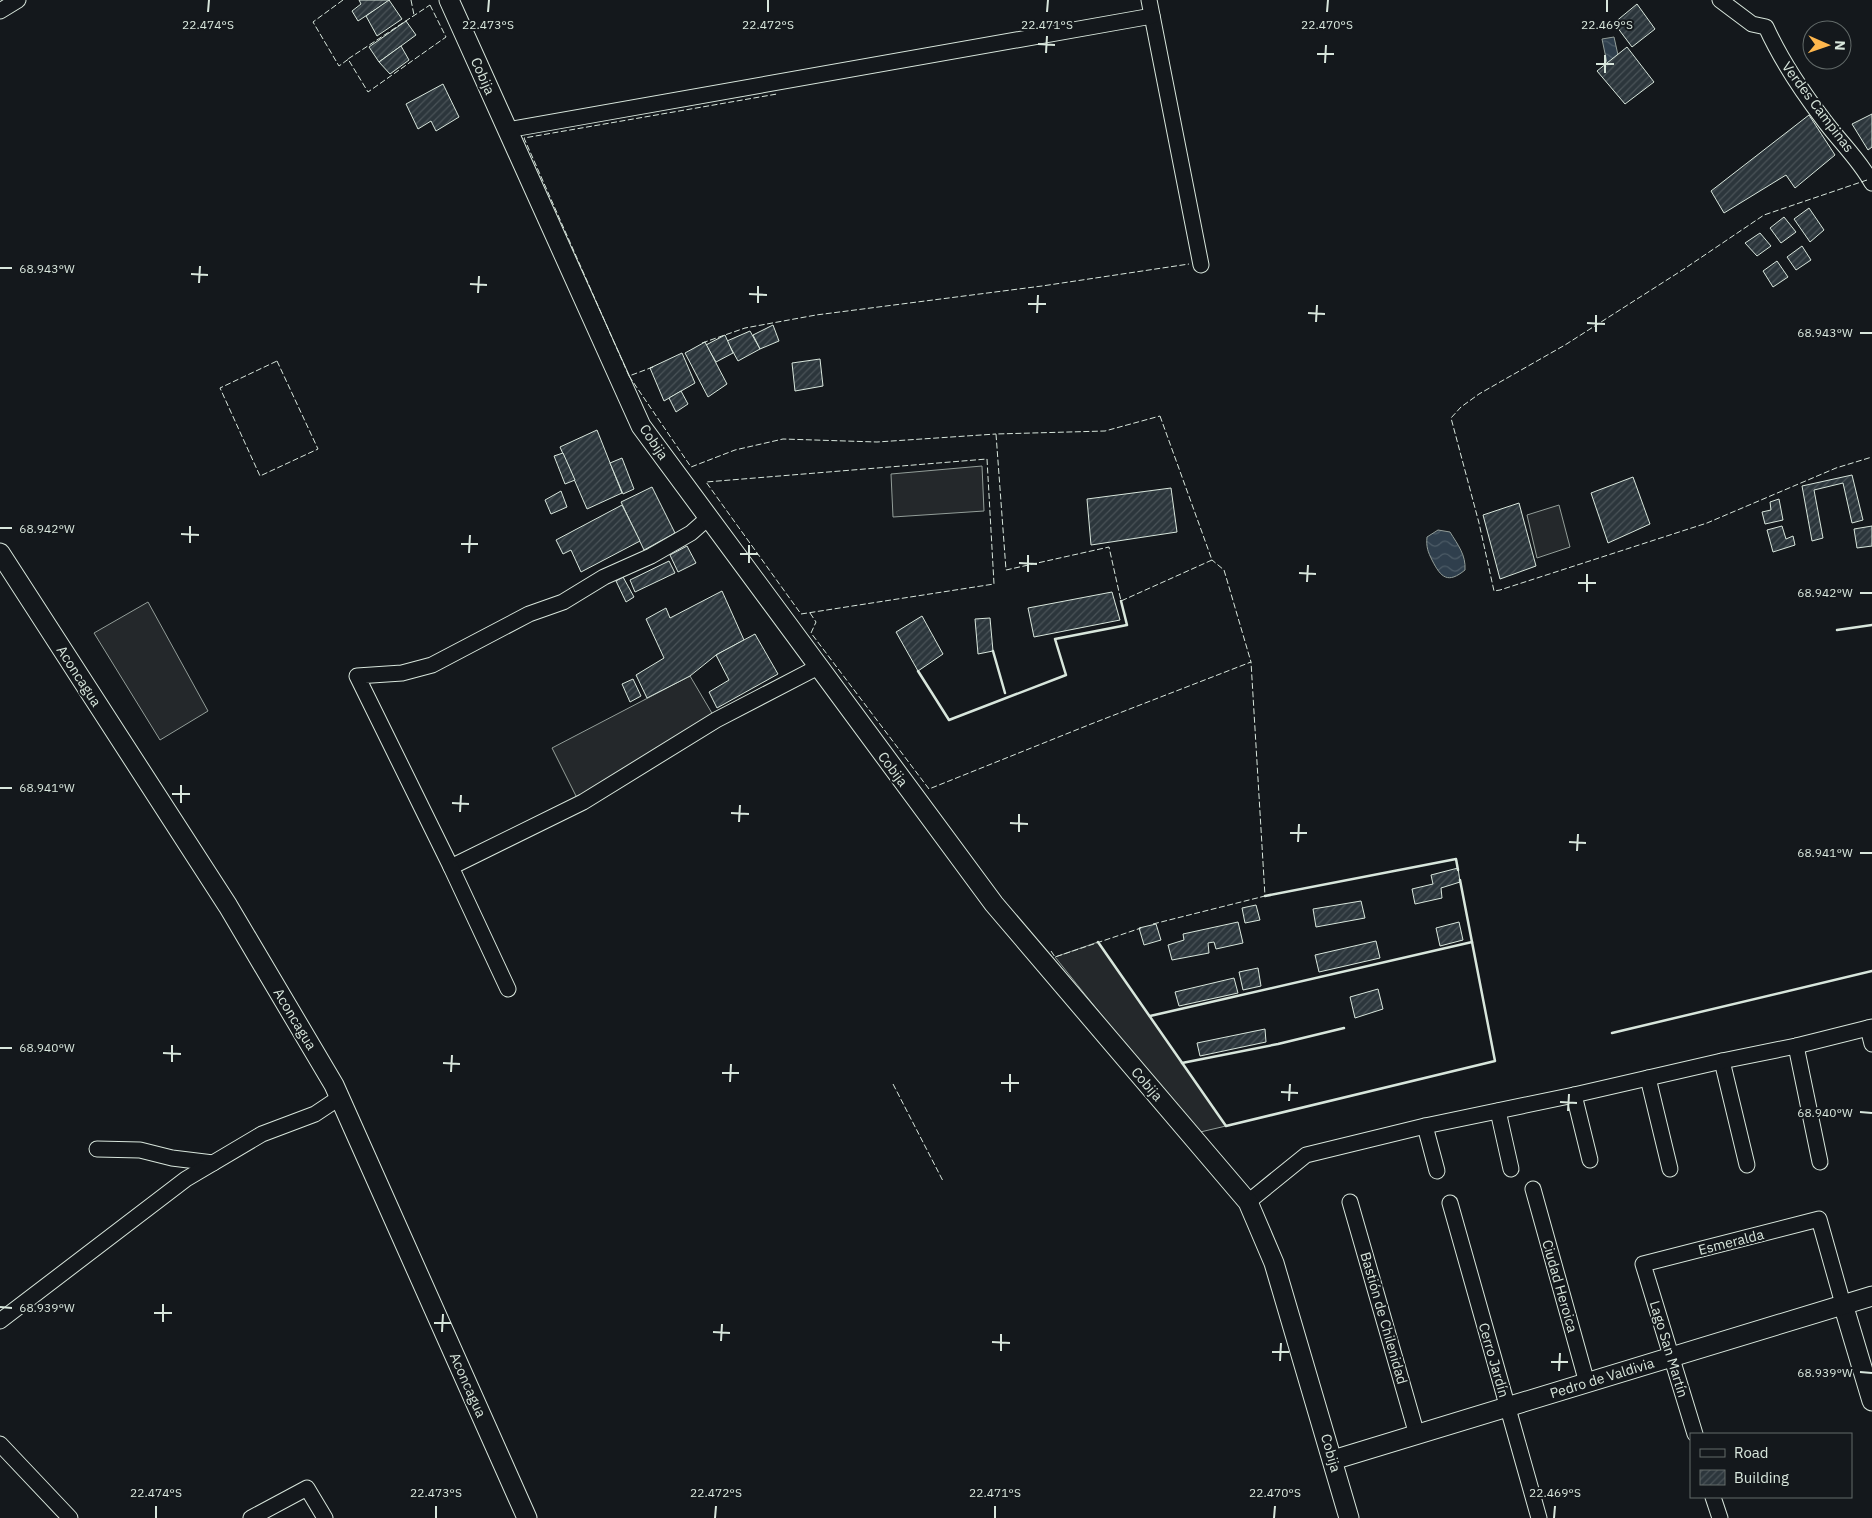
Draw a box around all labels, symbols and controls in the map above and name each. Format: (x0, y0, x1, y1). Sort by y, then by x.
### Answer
text: 22.474°S (182, 17, 234, 32)
text: 22.473°S (462, 17, 514, 32)
text: 22.472°S (742, 17, 794, 32)
text: 22.471°S (1021, 17, 1073, 32)
text: 22.470°S (1301, 17, 1353, 32)
text: 22.469°S (1581, 17, 1633, 32)
north arrow (1802, 20, 1852, 70)
text: N (1831, 40, 1849, 51)
street label: Cobija (467, 54, 499, 98)
street label: Verdes Campinas (1778, 58, 1858, 156)
text: 68.943°W (19, 261, 75, 276)
text: 68.943°W (1797, 325, 1853, 340)
street label: Cobija (636, 421, 673, 464)
text: 68.942°W (19, 521, 75, 536)
text: 68.942°W (1797, 585, 1853, 600)
street label: Aconcagua (53, 642, 106, 710)
street label: Cobija (874, 748, 912, 790)
text: 68.941°W (19, 780, 75, 795)
text: 68.941°W (1797, 845, 1853, 860)
street label: Aconcagua (270, 985, 321, 1054)
text: 68.940°W (19, 1040, 75, 1055)
street label: Cobija (1127, 1063, 1167, 1105)
text: 68.940°W (1797, 1105, 1853, 1120)
street label: Esmeralda (1696, 1225, 1766, 1259)
street label: Ciudad Heroica (1538, 1238, 1582, 1335)
street label: Bastión de Chilenidad (1356, 1250, 1412, 1386)
street label: Lago San Martín (1646, 1298, 1692, 1400)
text: 68.939°W (19, 1300, 75, 1315)
street label: Cerro Jardín (1475, 1321, 1513, 1399)
street label: Aconcagua (446, 1350, 490, 1421)
street label: Pedro de Valdivia (1548, 1353, 1657, 1402)
text: 68.939°W (1797, 1365, 1853, 1380)
street label: Cobija (1317, 1432, 1345, 1475)
legend (1690, 1433, 1852, 1498)
text: Road (1734, 1443, 1769, 1462)
text: Building (1734, 1468, 1789, 1487)
text: 22.474°S (130, 1485, 182, 1500)
text: 22.473°S (410, 1485, 462, 1500)
text: 22.472°S (690, 1485, 742, 1500)
text: 22.471°S (969, 1485, 1021, 1500)
text: 22.470°S (1249, 1485, 1301, 1500)
text: 22.469°S (1529, 1485, 1581, 1500)

